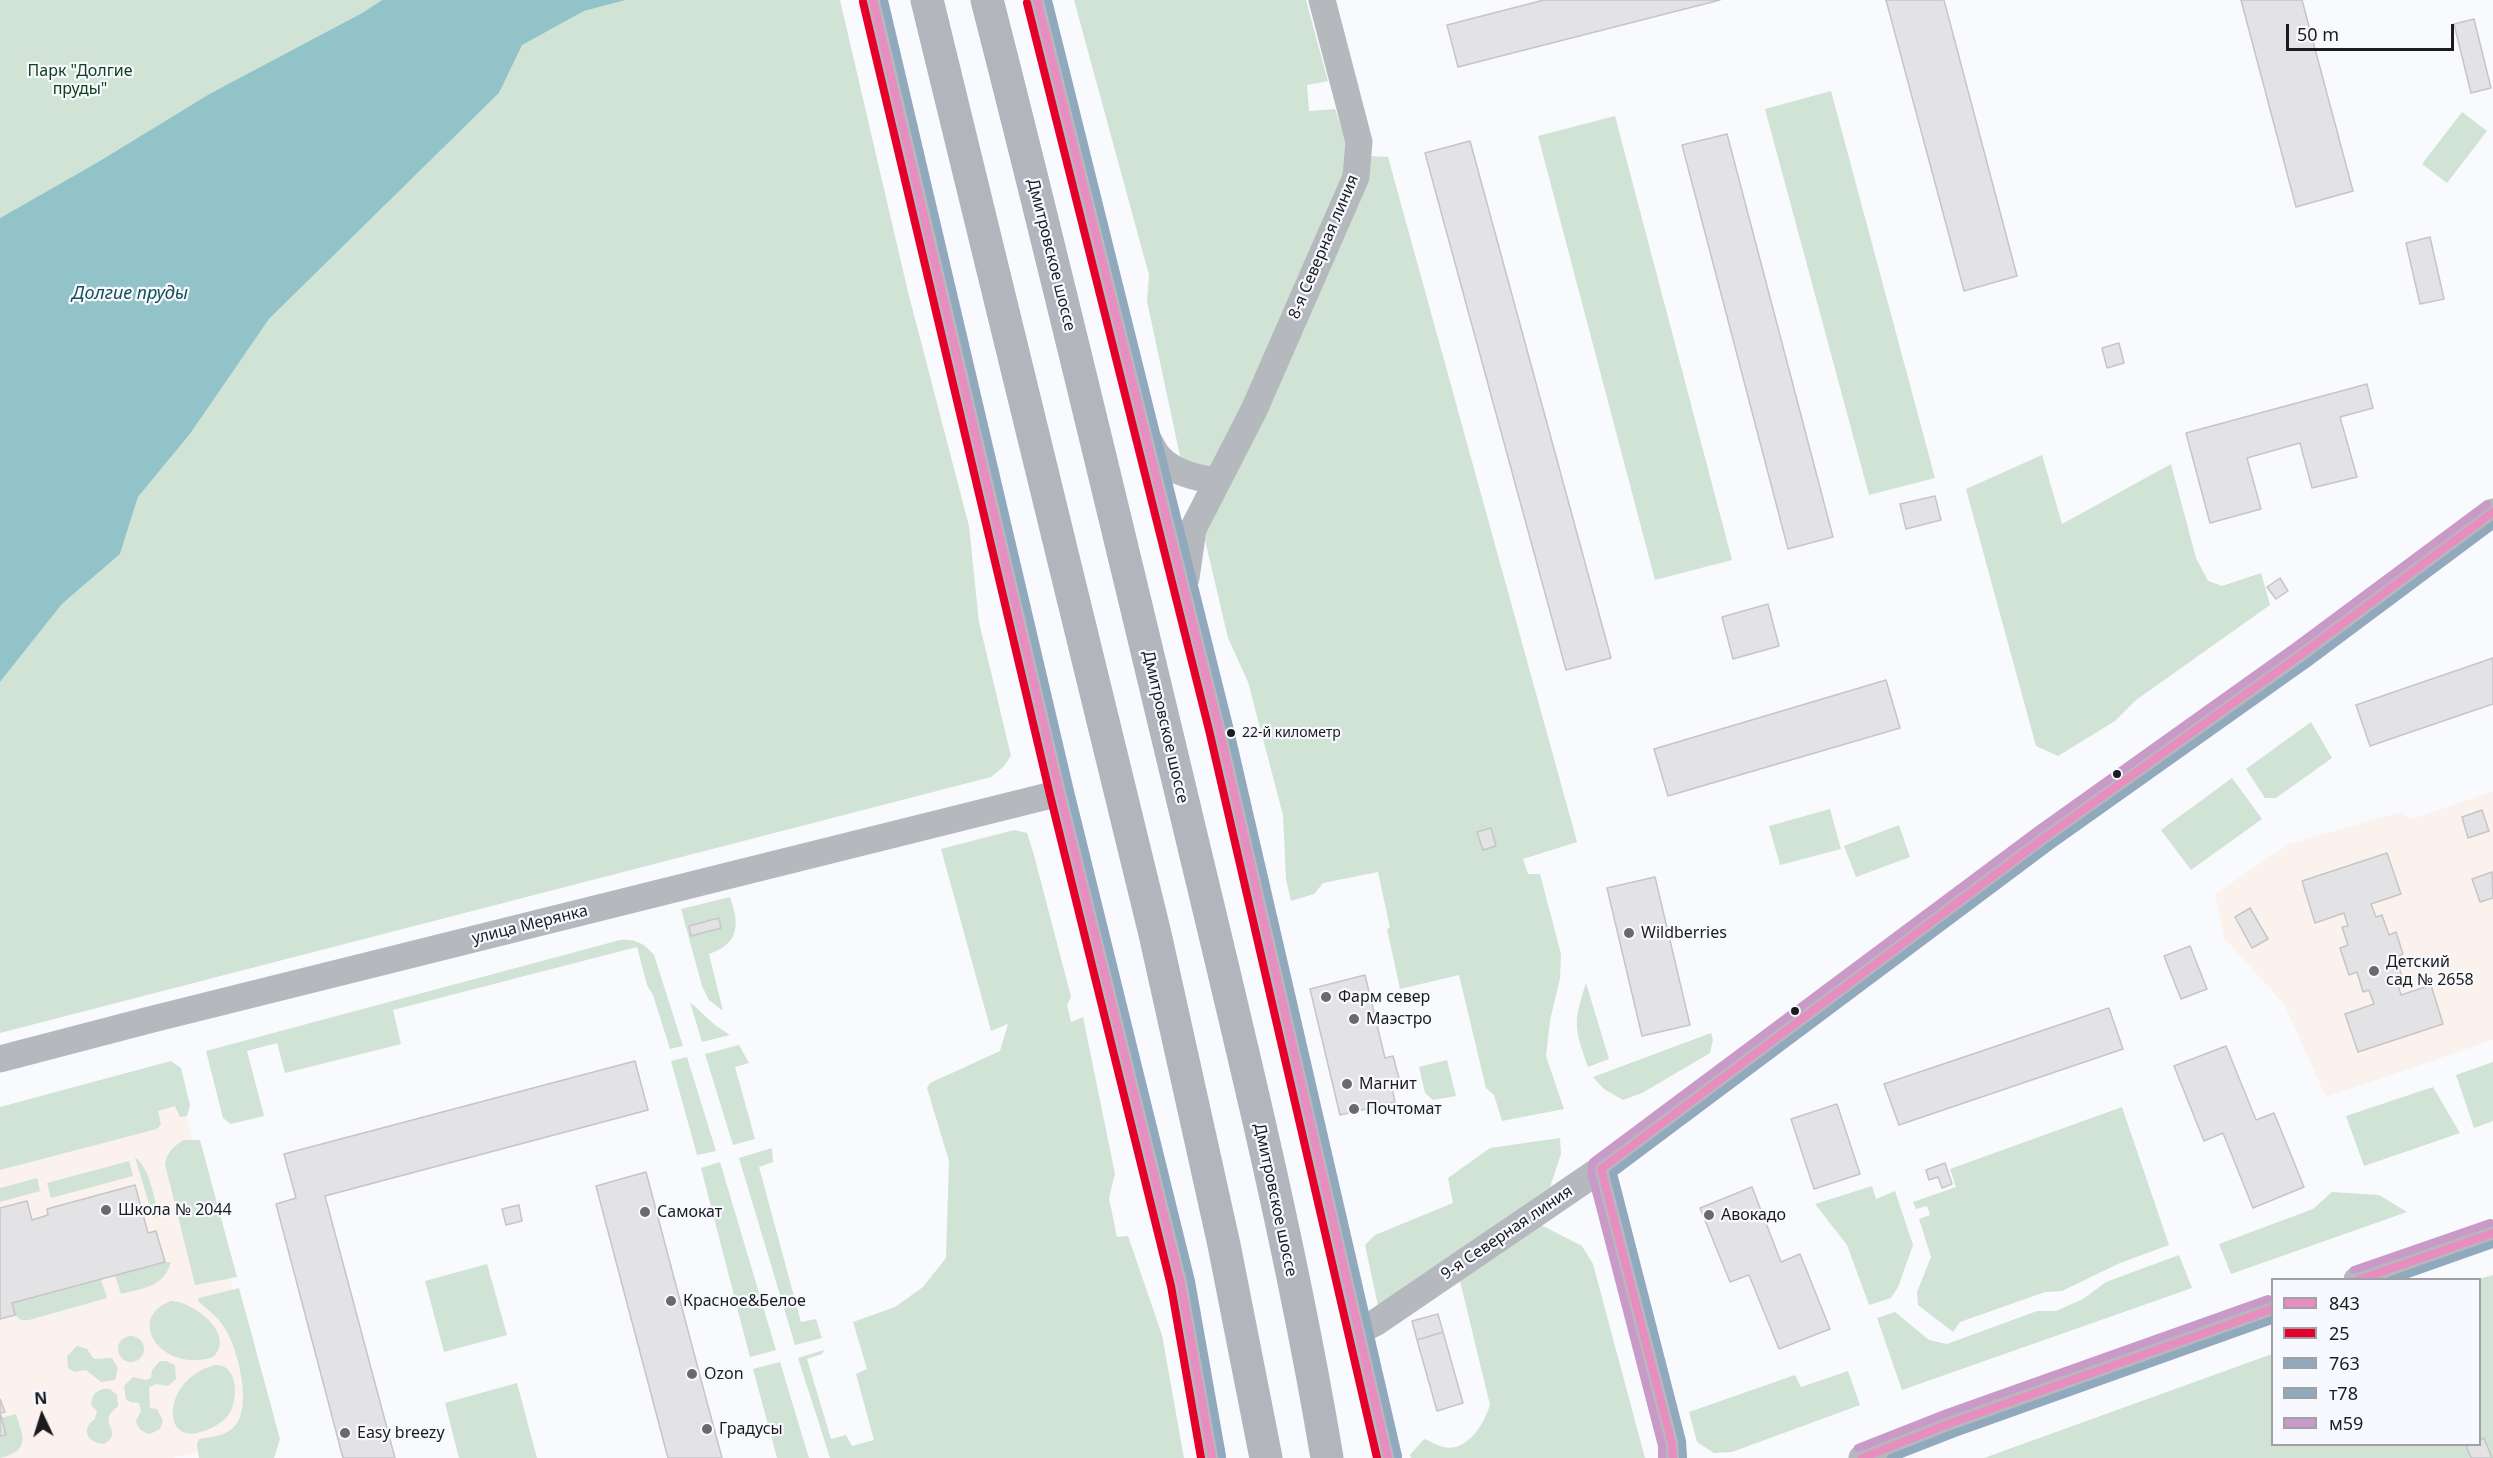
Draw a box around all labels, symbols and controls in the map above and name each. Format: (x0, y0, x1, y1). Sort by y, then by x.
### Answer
scale bar (2289, 12, 2457, 50)
text: 50 m (2297, 22, 2339, 46)
park label: Парк "Долгие пруды" (28, 61, 132, 99)
street label: 8-я Северная линия (1285, 172, 1363, 322)
street label: Дмитровское шоссе (1023, 177, 1079, 333)
water label: Долгие пруды (72, 283, 188, 305)
street label: Дмитровское шоссе (1138, 649, 1192, 805)
place label: 22-й километр (1242, 725, 1341, 741)
marker: 22-й километр (1225, 727, 1237, 739)
unlabelled marker (2111, 768, 2123, 780)
street label: улица Мерянка (470, 901, 590, 949)
place label: Wildberries (1641, 923, 1727, 943)
marker: Wildberries (1622, 926, 1636, 940)
place label: Детский сад № 2658 (2386, 952, 2474, 990)
marker: Детский сад № 2658 (2367, 964, 2381, 978)
place label: Фарм север (1338, 987, 1430, 1007)
marker: Фарм север (1319, 990, 1333, 1004)
unlabelled marker (1789, 1005, 1801, 1017)
place label: Маэстро (1366, 1009, 1432, 1029)
marker: Маэстро (1347, 1012, 1361, 1026)
place label: Магнит (1359, 1074, 1417, 1094)
marker: Магнит (1340, 1077, 1354, 1091)
place label: Почтомат (1366, 1099, 1442, 1119)
marker: Почтомат (1347, 1102, 1361, 1116)
street label: Дмитровское шоссе (1249, 1122, 1301, 1278)
street label: 9-я Северная линия (1437, 1182, 1577, 1284)
place label: Школа № 2044 (118, 1200, 232, 1220)
place label: Самокат (657, 1202, 722, 1222)
marker: Школа № 2044 (99, 1203, 113, 1217)
marker: Самокат (638, 1205, 652, 1219)
place label: Авокадо (1721, 1205, 1786, 1225)
marker: Авокадо (1702, 1208, 1716, 1222)
legend (2271, 1278, 2481, 1446)
place label: Красное&Белое (683, 1291, 806, 1311)
text: 843 (2329, 1291, 2360, 1315)
marker: Красное&Белое (664, 1294, 678, 1308)
text: 25 (2329, 1321, 2350, 1345)
text: 763 (2329, 1351, 2360, 1375)
place label: Ozon (704, 1364, 744, 1384)
marker: Ozon (685, 1367, 699, 1381)
text: т78 (2329, 1381, 2358, 1405)
north arrow (12, 1386, 72, 1446)
text: N (33, 1387, 48, 1409)
text: м59 (2329, 1411, 2363, 1435)
place label: Градусы (719, 1419, 783, 1439)
marker: Градусы (700, 1422, 714, 1436)
place label: Easy breezy (357, 1423, 445, 1443)
marker: Easy breezy (338, 1426, 352, 1440)

